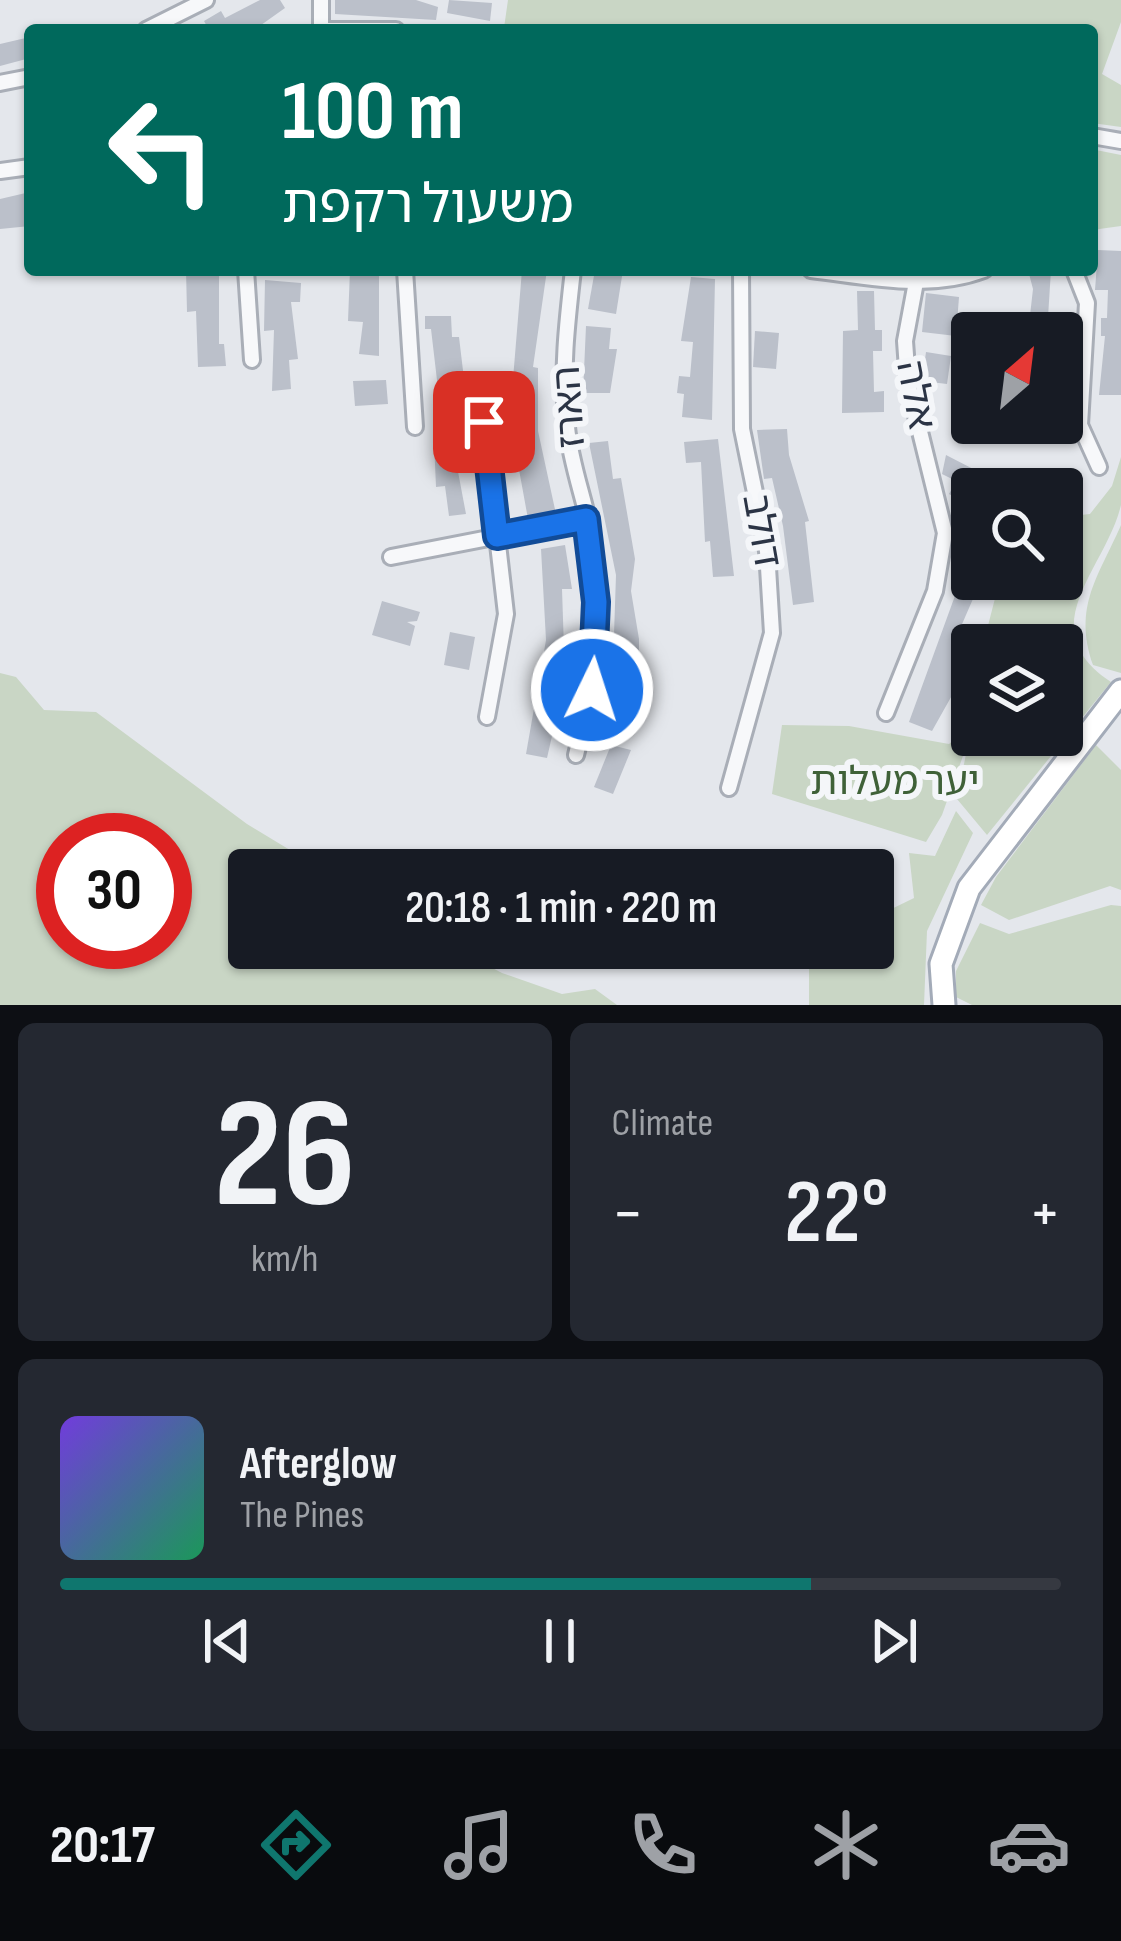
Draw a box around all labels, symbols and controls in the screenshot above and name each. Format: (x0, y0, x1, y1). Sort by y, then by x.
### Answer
text: 100 m (282, 62, 464, 163)
icon: left (84, 72, 240, 228)
text: משעול רקפת (282, 173, 574, 238)
north arrow (951, 312, 1083, 444)
map controls (951, 312, 1083, 756)
street label: אלה (885, 357, 945, 433)
street label: הארז (544, 364, 596, 450)
pin (433, 371, 535, 473)
icon: arrive (451, 389, 517, 455)
button: search (951, 468, 1083, 600)
street label: דולב (731, 490, 791, 572)
button: layers (951, 624, 1083, 756)
position arrow (529, 627, 655, 753)
park label: יער מעלות (811, 759, 979, 806)
speed limit sign: 30 (36, 813, 192, 969)
text: 20:18 · 1 min · 220 m (405, 881, 717, 936)
text: 26 (214, 1064, 356, 1251)
text: Climate (612, 1100, 713, 1147)
text: 22° (784, 1160, 889, 1268)
text: − (612, 1175, 644, 1254)
text: + (1029, 1175, 1061, 1254)
text: km/h (251, 1236, 318, 1283)
text: Afterglow (240, 1437, 397, 1492)
text: The Pines (240, 1492, 364, 1539)
icon: previous (194, 1608, 260, 1674)
icon: pause (527, 1608, 593, 1674)
icon: next (861, 1608, 927, 1674)
icon: directions (254, 1803, 338, 1887)
icon: music (437, 1803, 521, 1887)
icon: phone (621, 1803, 705, 1887)
icon: climate (804, 1803, 888, 1887)
icon: car (987, 1803, 1071, 1887)
text: 20:17 (50, 1813, 155, 1878)

